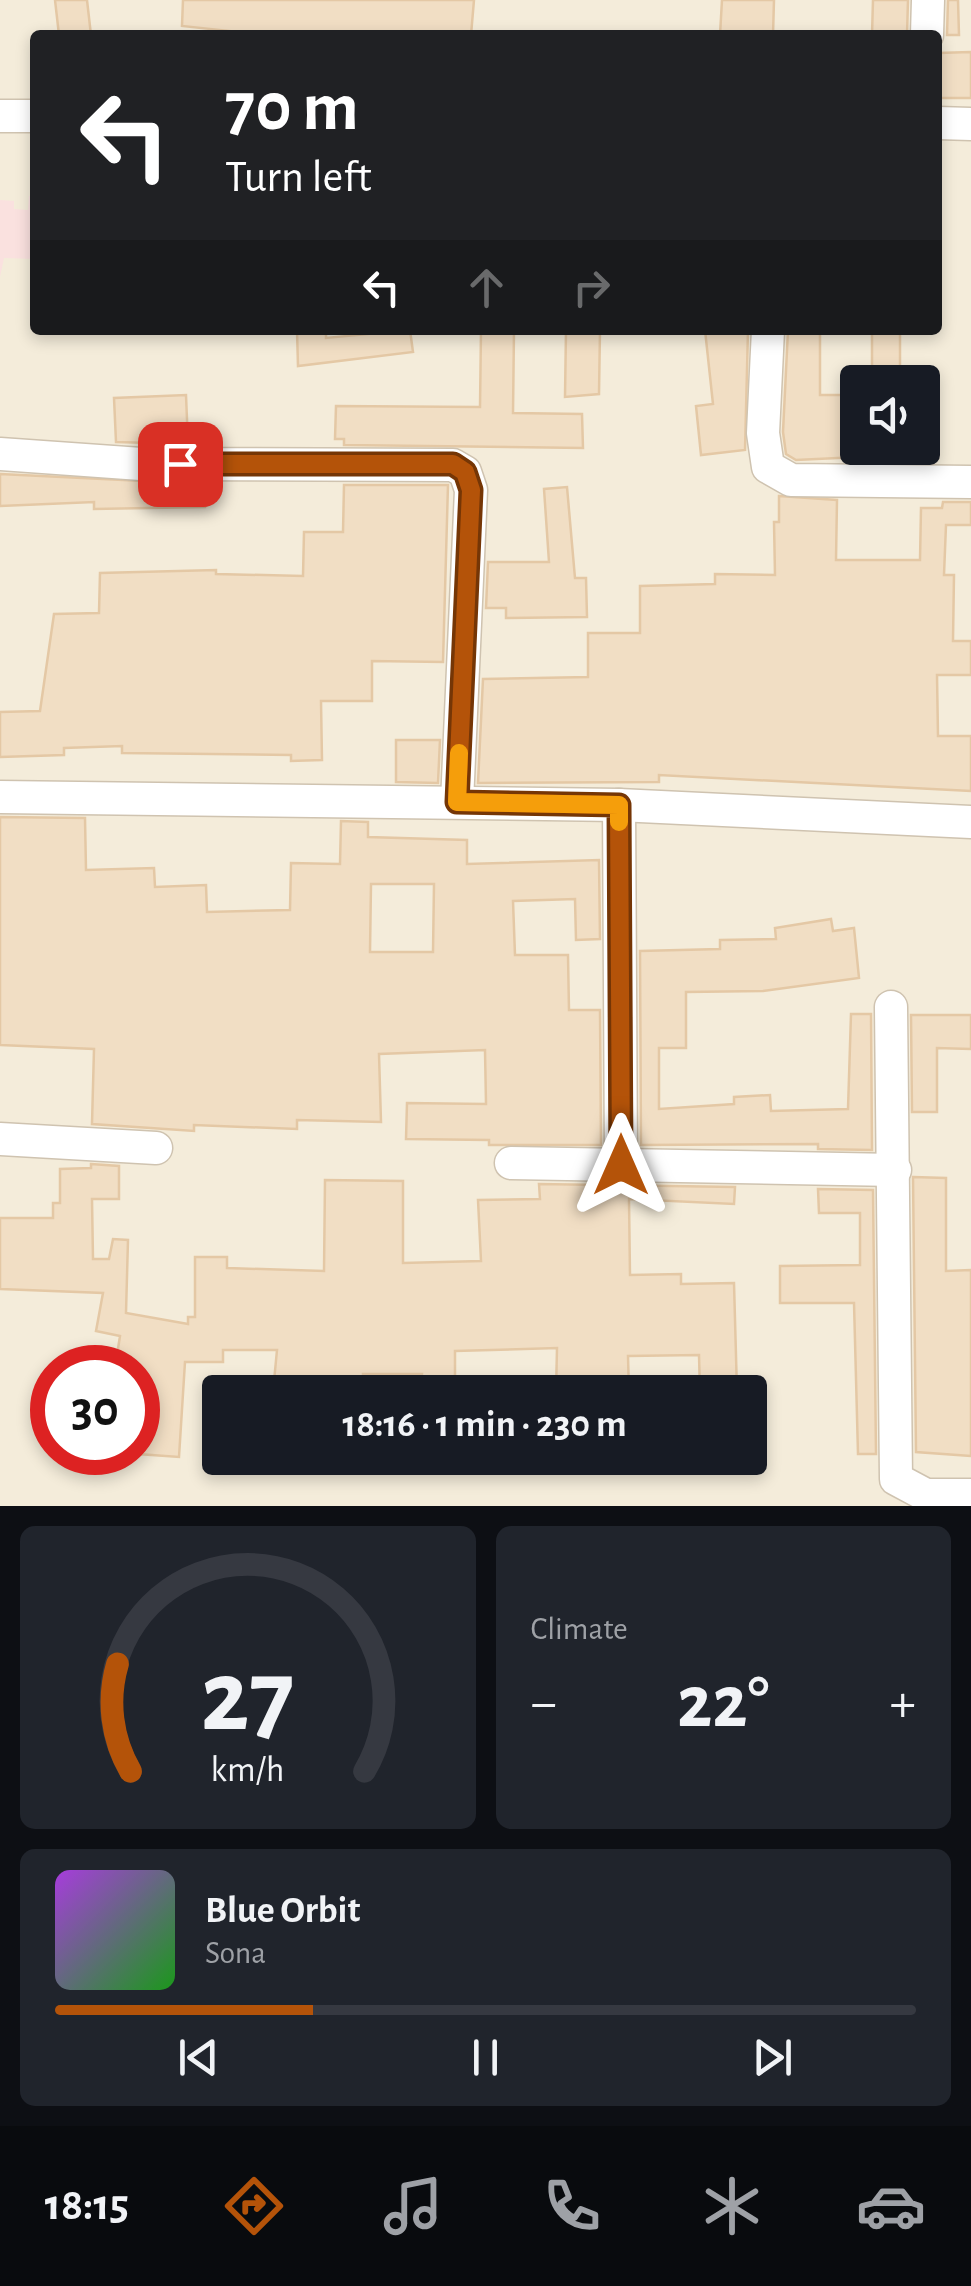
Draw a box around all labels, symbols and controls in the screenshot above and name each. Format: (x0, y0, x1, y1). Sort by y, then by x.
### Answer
icon: left (60, 70, 190, 200)
text: 70 m (225, 73, 359, 143)
text: Turn left (225, 155, 372, 200)
icon: left (354, 260, 409, 315)
icon: ahead (459, 260, 514, 315)
icon: right (564, 260, 619, 315)
map controls (840, 365, 940, 465)
button: sound (840, 365, 940, 465)
pin (138, 422, 223, 507)
icon: arrive (153, 437, 208, 492)
position arrow (569, 1113, 673, 1217)
speed limit sign: 30 (30, 1345, 160, 1475)
text: 18:16 · 1 min · 230 m (342, 1406, 627, 1444)
text: Climate (531, 1613, 628, 1645)
text: 27 (201, 1646, 295, 1750)
text: 22° (677, 1666, 770, 1741)
text: − (531, 1676, 557, 1731)
text: + (890, 1676, 916, 1731)
text: km/h (211, 1752, 285, 1788)
text: Blue Orbit (205, 1892, 360, 1930)
text: Sona (205, 1937, 266, 1969)
icon: previous (171, 2030, 226, 2085)
icon: pause (458, 2030, 513, 2085)
icon: next (745, 2030, 800, 2085)
icon: directions (219, 2171, 289, 2241)
icon: music (378, 2171, 448, 2241)
icon: phone (537, 2171, 607, 2241)
icon: climate (697, 2171, 767, 2241)
icon: car (856, 2171, 926, 2241)
text: 18:15 (45, 2183, 129, 2228)

